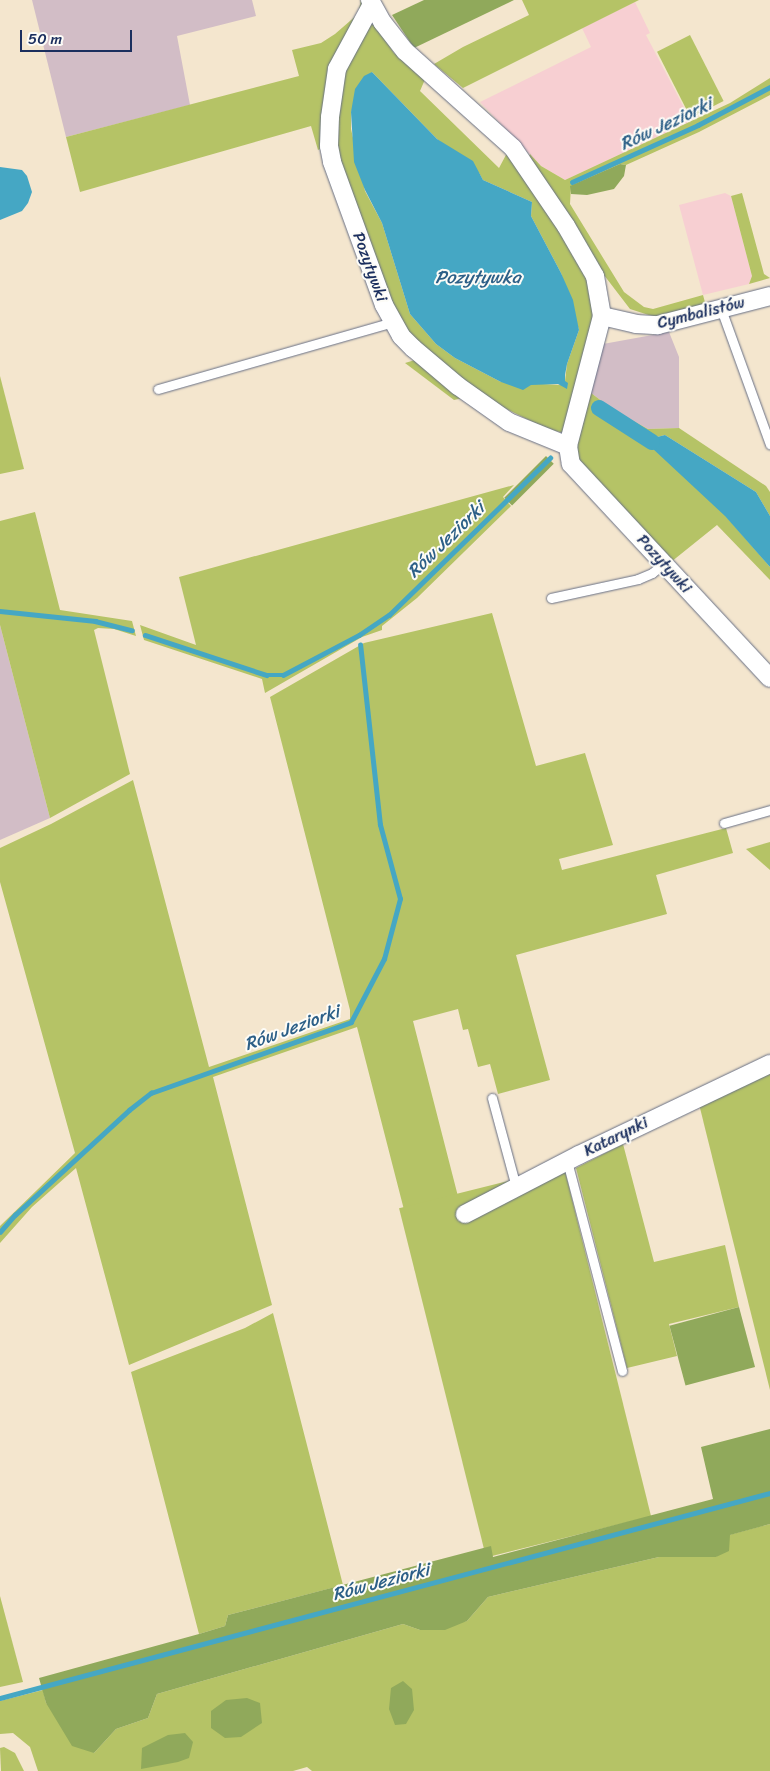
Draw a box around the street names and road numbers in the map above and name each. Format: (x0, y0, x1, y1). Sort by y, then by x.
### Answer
street label: Pozytywki (349, 230, 391, 304)
street label: Cymbalistów (655, 293, 747, 333)
street label: Pozytywki (633, 531, 695, 597)
street label: Katarynki (581, 1113, 651, 1161)

